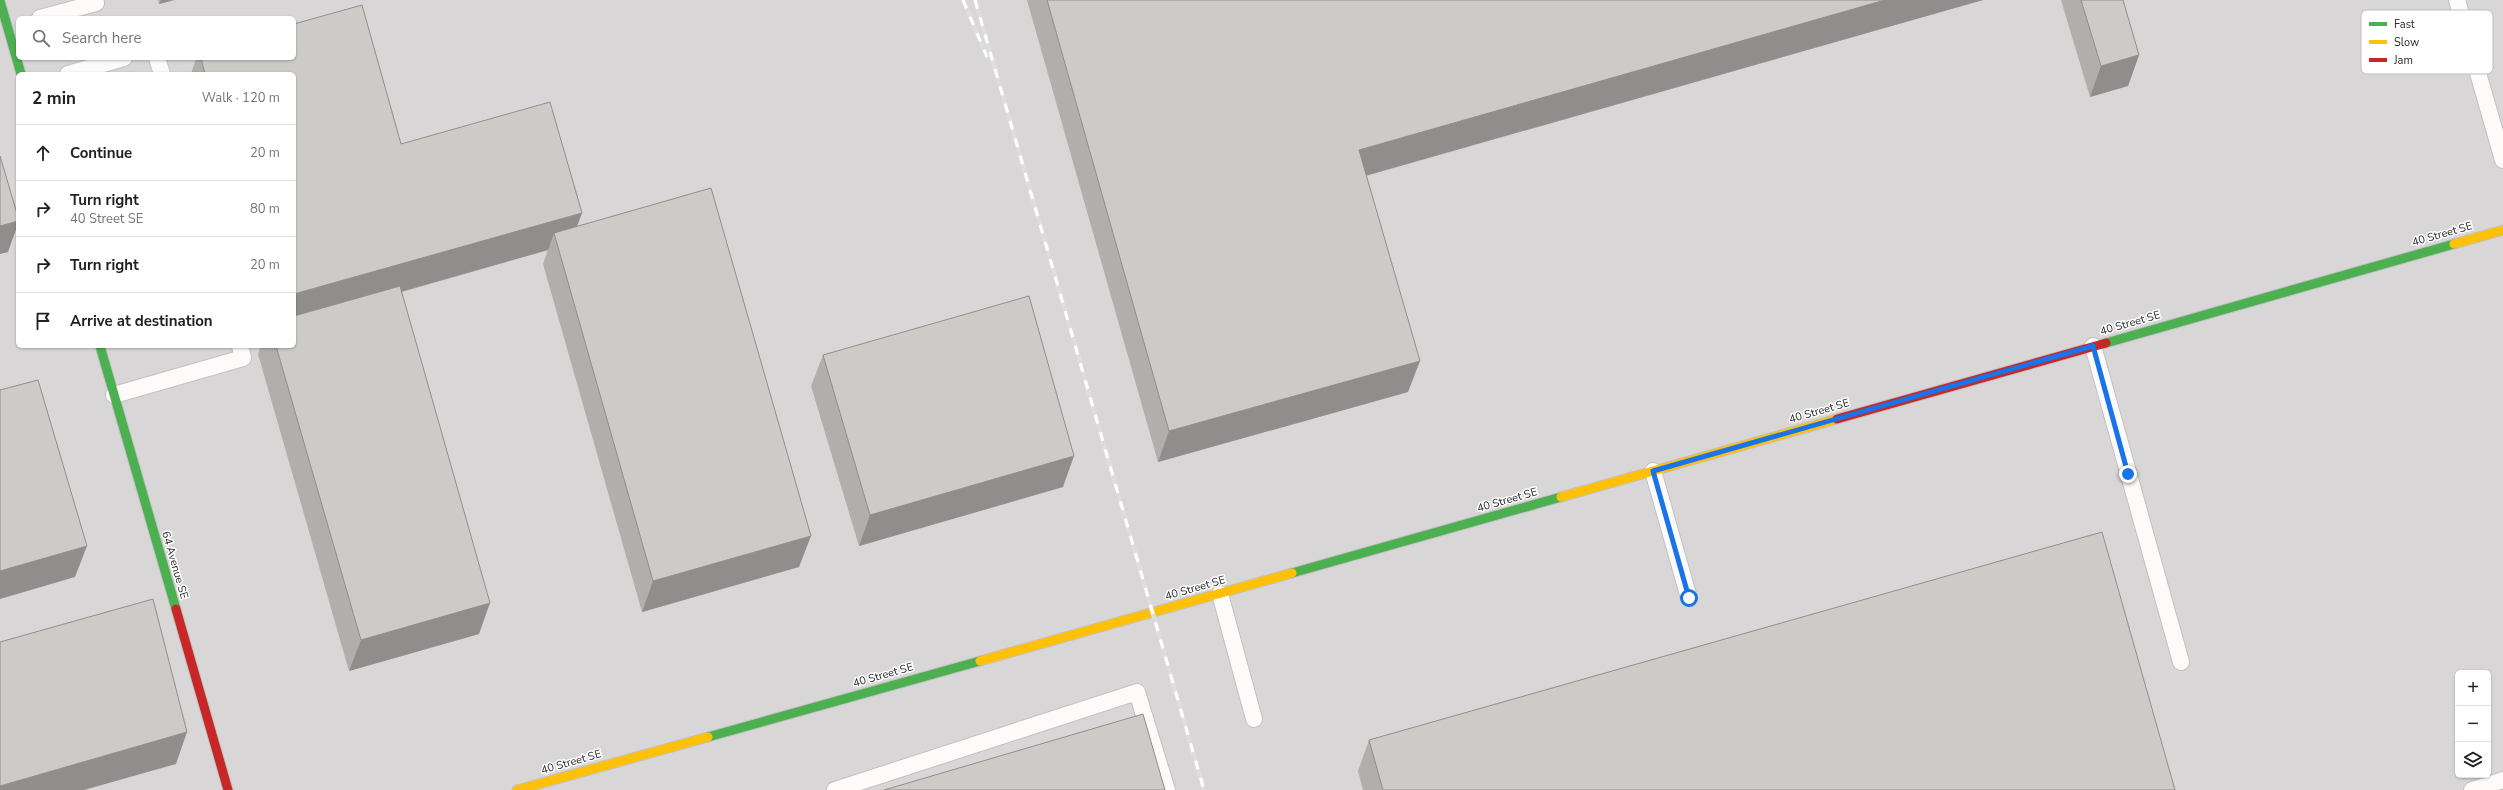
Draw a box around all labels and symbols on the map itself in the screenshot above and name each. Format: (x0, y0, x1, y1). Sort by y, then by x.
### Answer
legend (2361, 10, 2493, 74)
text: Fast (2394, 17, 2415, 32)
text: Slow (2394, 35, 2419, 50)
text: Jam (2393, 53, 2413, 68)
street label: 40 Street SE (2410, 218, 2474, 250)
street label: 40 Street SE (2098, 307, 2162, 339)
street label: 40 Street SE (1787, 395, 1851, 427)
route end (2119, 465, 2137, 483)
street label: 40 Street SE (1475, 484, 1539, 516)
street label: 64 Avenue SE (158, 530, 192, 600)
street label: 40 Street SE (1163, 572, 1227, 604)
route start (1680, 589, 1698, 607)
street label: 40 Street SE (851, 659, 915, 691)
street label: 40 Street SE (539, 746, 603, 778)

